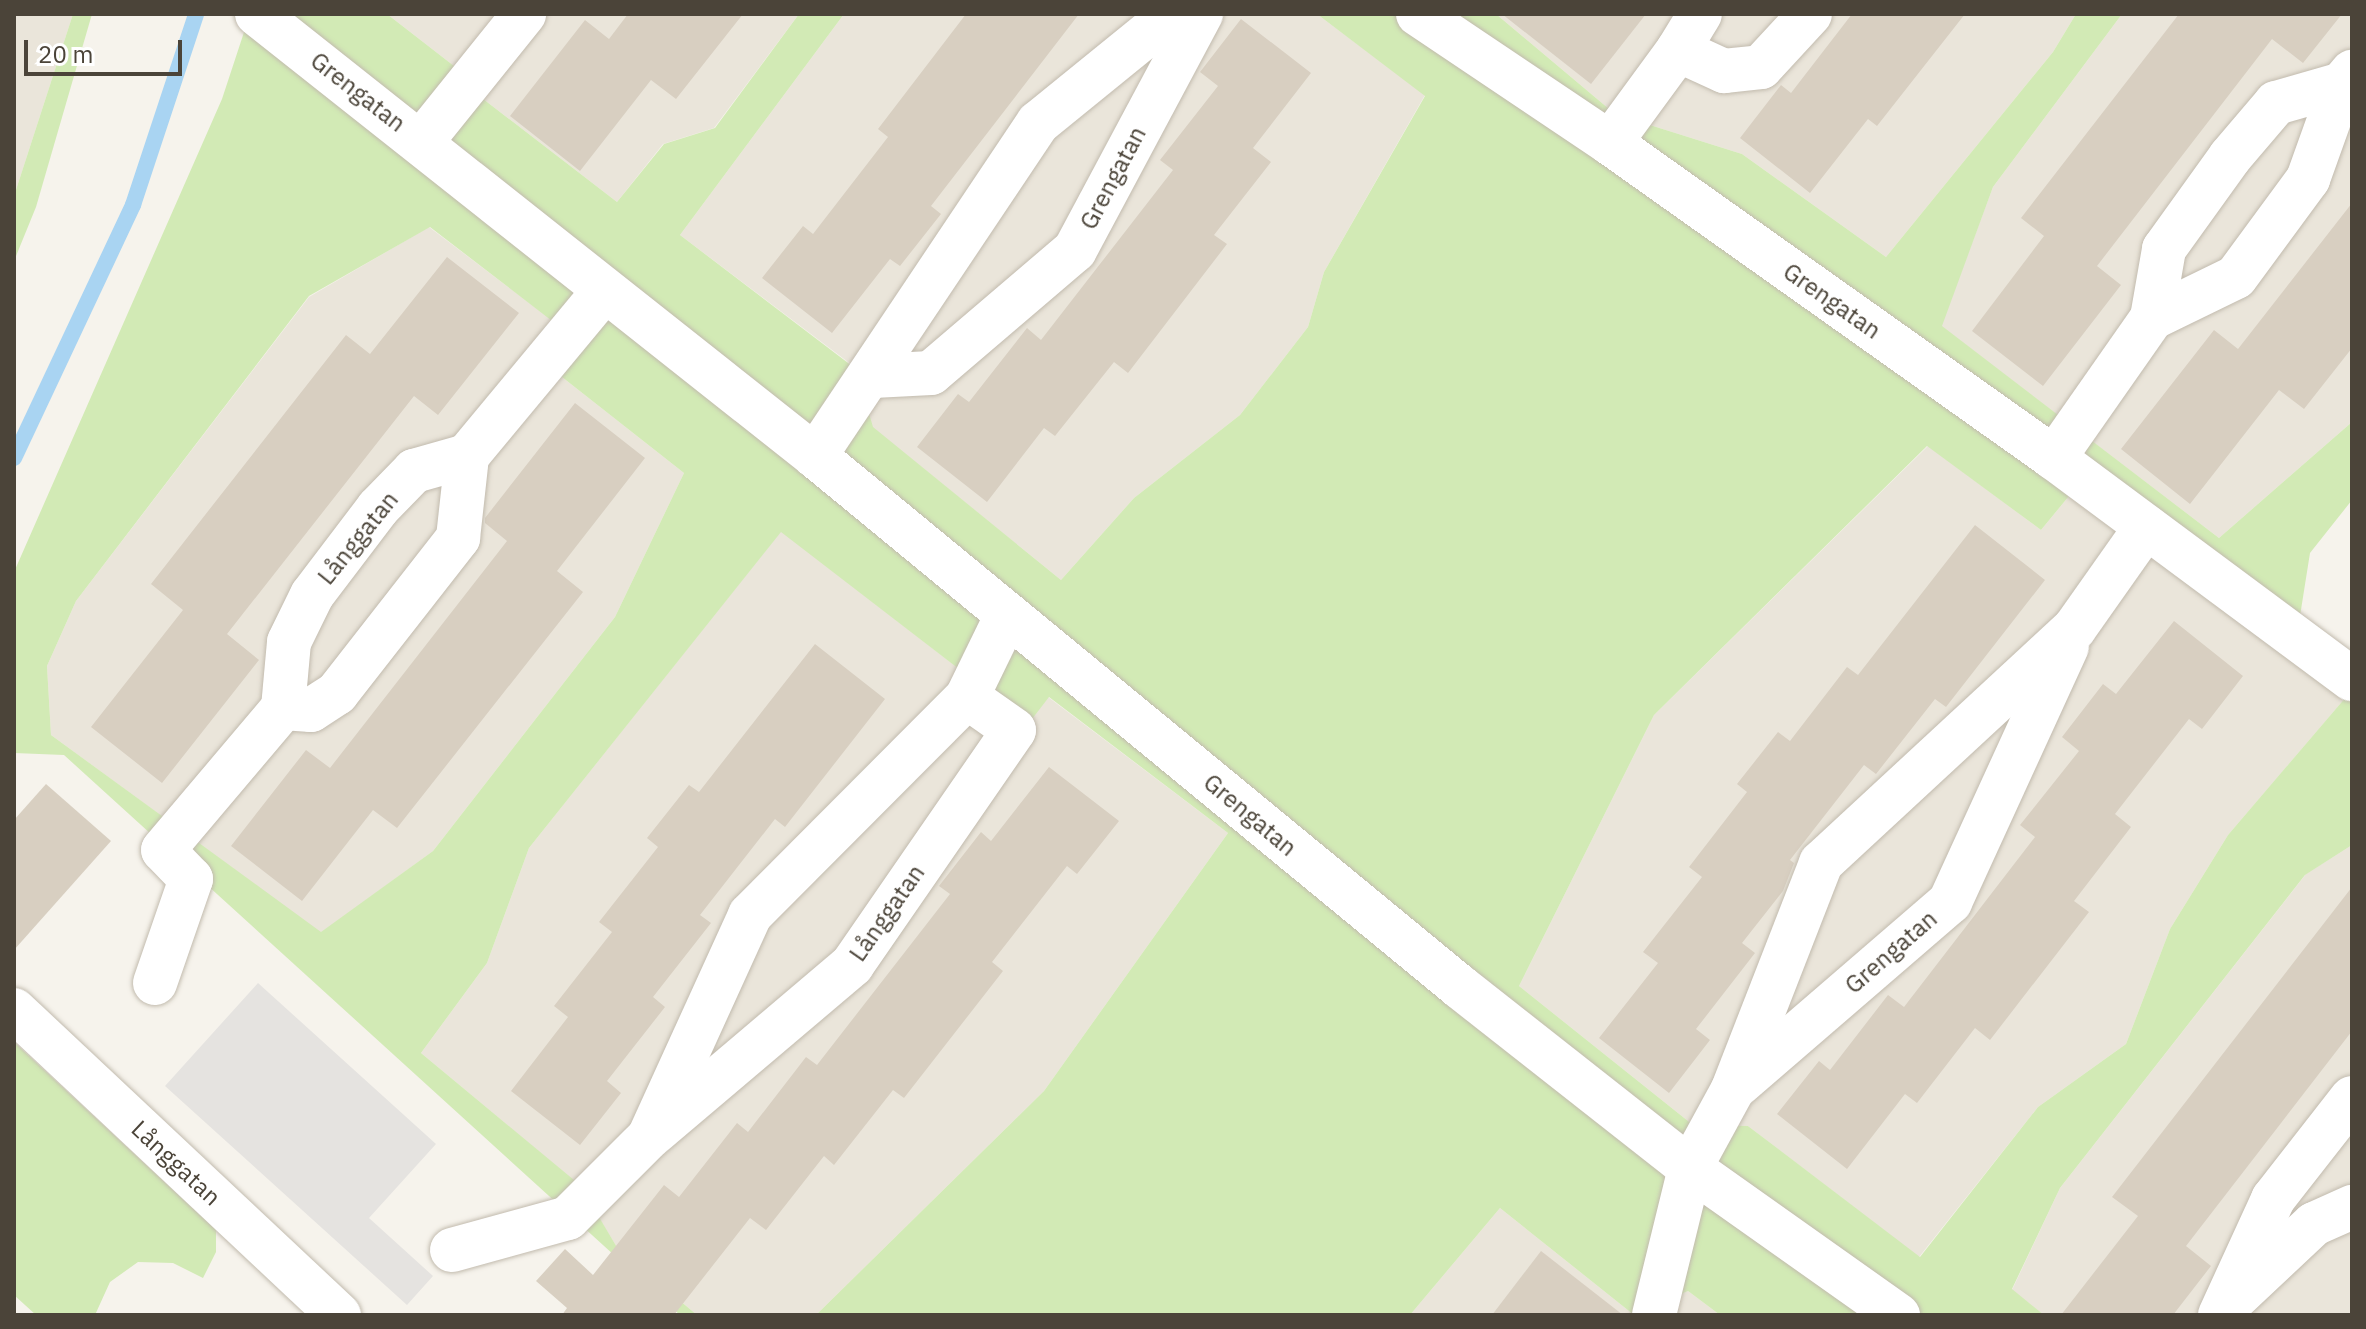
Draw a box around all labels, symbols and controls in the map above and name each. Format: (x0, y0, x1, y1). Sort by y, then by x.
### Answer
scale bar (28, 24, 186, 74)
text: 20 m (38, 38, 93, 70)
street label: Grengatan (305, 46, 411, 138)
street label: Grengatan (1074, 122, 1152, 234)
street label: Grengatan (1778, 257, 1886, 345)
street label: Långgatan (312, 486, 404, 590)
street label: Grengatan (1198, 768, 1302, 862)
street label: Långgatan (843, 859, 931, 967)
street label: Grengatan (1839, 904, 1943, 1000)
street label: Långgatan (125, 1114, 227, 1212)

